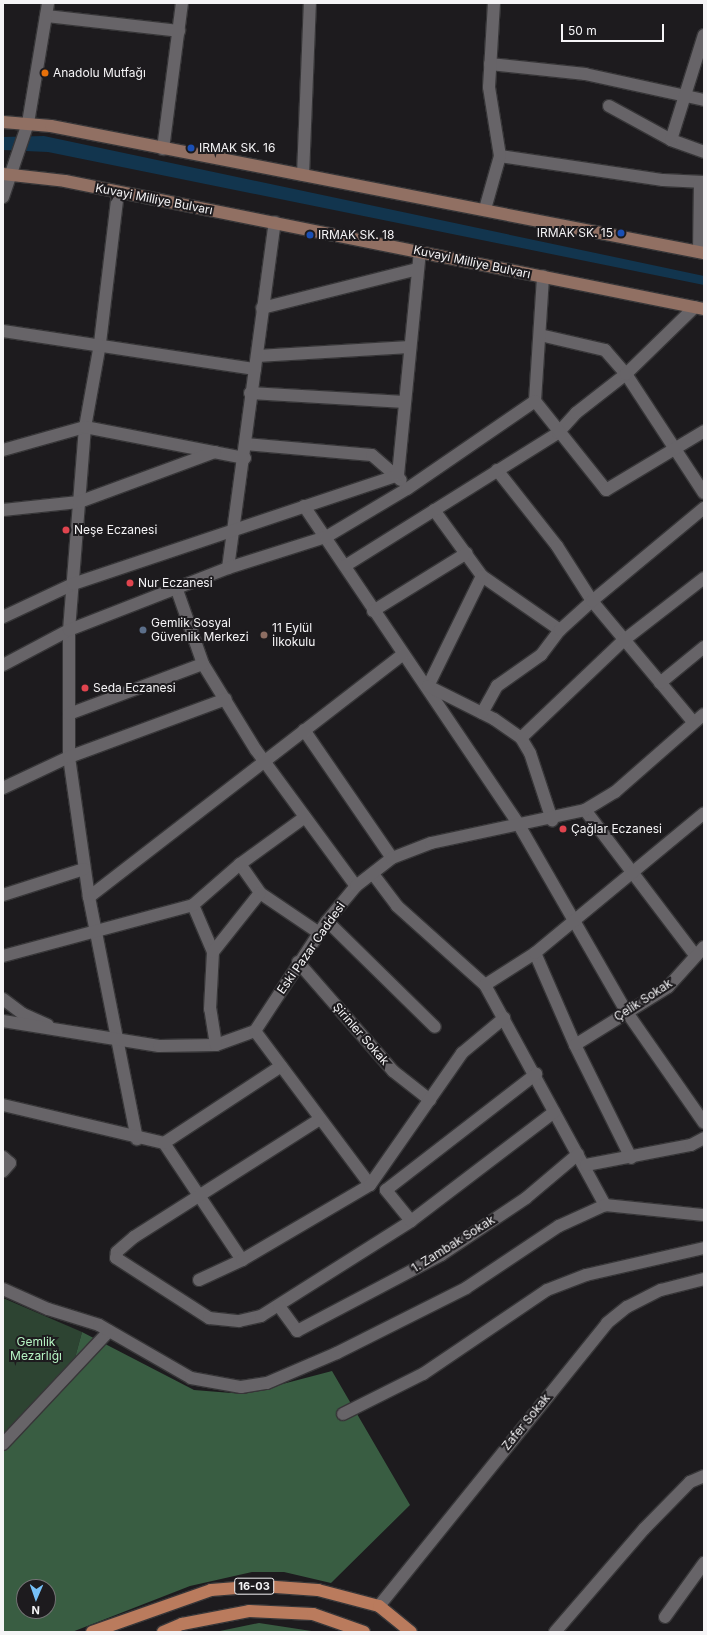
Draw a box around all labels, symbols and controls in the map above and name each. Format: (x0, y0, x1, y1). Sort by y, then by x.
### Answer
scale bar (563, 16, 666, 42)
text: 50 m (568, 23, 597, 38)
place label: Anadolu Mutfağı (53, 66, 146, 80)
marker: Anadolu Mutfağı (40, 68, 50, 78)
place label: IRMAK SK. 16 (199, 141, 275, 155)
marker: IRMAK SK. 16 (186, 143, 196, 153)
street label: Kuvayi Milliye Bulvarı (94, 181, 214, 217)
place label: IRMAK SK. 15 (537, 226, 613, 240)
place label: IRMAK SK. 18 (318, 228, 394, 242)
marker: IRMAK SK. 15 (616, 228, 626, 238)
marker: IRMAK SK. 18 (305, 230, 315, 240)
street label: Kuvayi Milliye Bulvarı (412, 243, 532, 281)
place label: Neşe Eczanesi (74, 523, 157, 537)
marker: Neşe Eczanesi (61, 525, 71, 535)
place label: Nur Eczanesi (138, 576, 213, 590)
marker: Nur Eczanesi (125, 578, 135, 588)
place label: Gemlik Sosyal Güvenlik Merkezi (151, 616, 249, 644)
place label: 11 Eylül İlkokulu (272, 621, 315, 649)
marker: Gemlik Sosyal Güvenlik Merkezi (138, 625, 148, 635)
marker: 11 Eylül İlkokulu (259, 630, 269, 640)
place label: Seda Eczanesi (93, 681, 176, 695)
marker: Seda Eczanesi (80, 683, 90, 693)
place label: Çağlar Eczanesi (571, 822, 662, 836)
marker: Çağlar Eczanesi (558, 824, 568, 834)
street label: Eski Pazar Caddesi (274, 899, 348, 997)
street label: Çelik Sokak (611, 976, 675, 1024)
street label: Şirinler Sokak (330, 1000, 392, 1068)
street label: 1. Zambak Sokak (409, 1213, 497, 1275)
park label: Gemlik Mezarlığı (10, 1335, 62, 1363)
street label: Zafer Sokak (499, 1391, 553, 1453)
road number: 16-03 (234, 1577, 274, 1595)
north arrow (16, 1579, 56, 1619)
text: N (31, 1603, 40, 1617)

